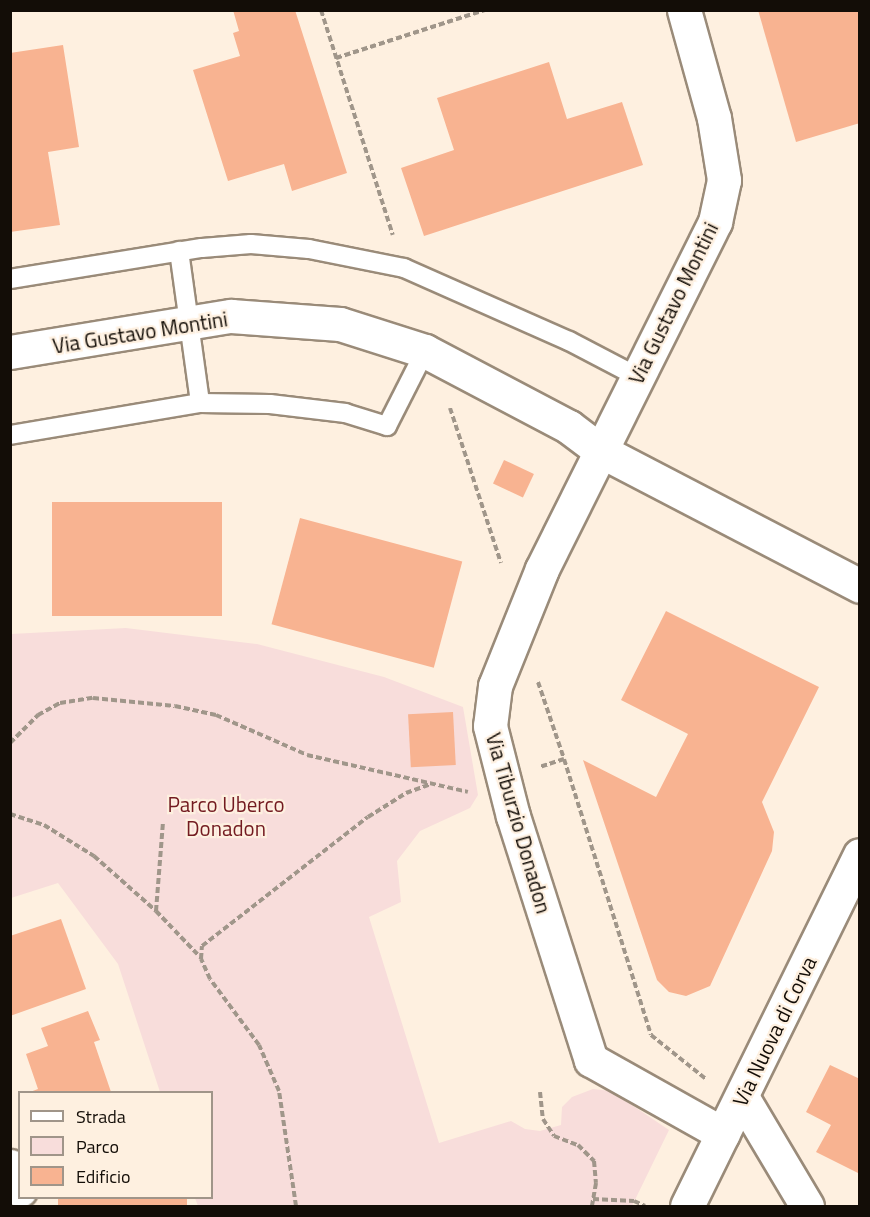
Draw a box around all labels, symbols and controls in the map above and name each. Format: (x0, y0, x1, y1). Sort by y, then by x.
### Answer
street label: Via Gustavo Montini (623, 218, 723, 388)
street label: Via Gustavo Montini (51, 306, 229, 358)
street label: Via Tiburzio Donadon (481, 730, 557, 916)
park label: Parco Uberco Donadon (167, 791, 285, 841)
street label: Via Nuova di Corva (727, 952, 821, 1110)
legend (18, 1091, 213, 1199)
text: Strada (76, 1103, 126, 1130)
text: Parco (76, 1133, 119, 1160)
text: Edificio (76, 1163, 130, 1190)

